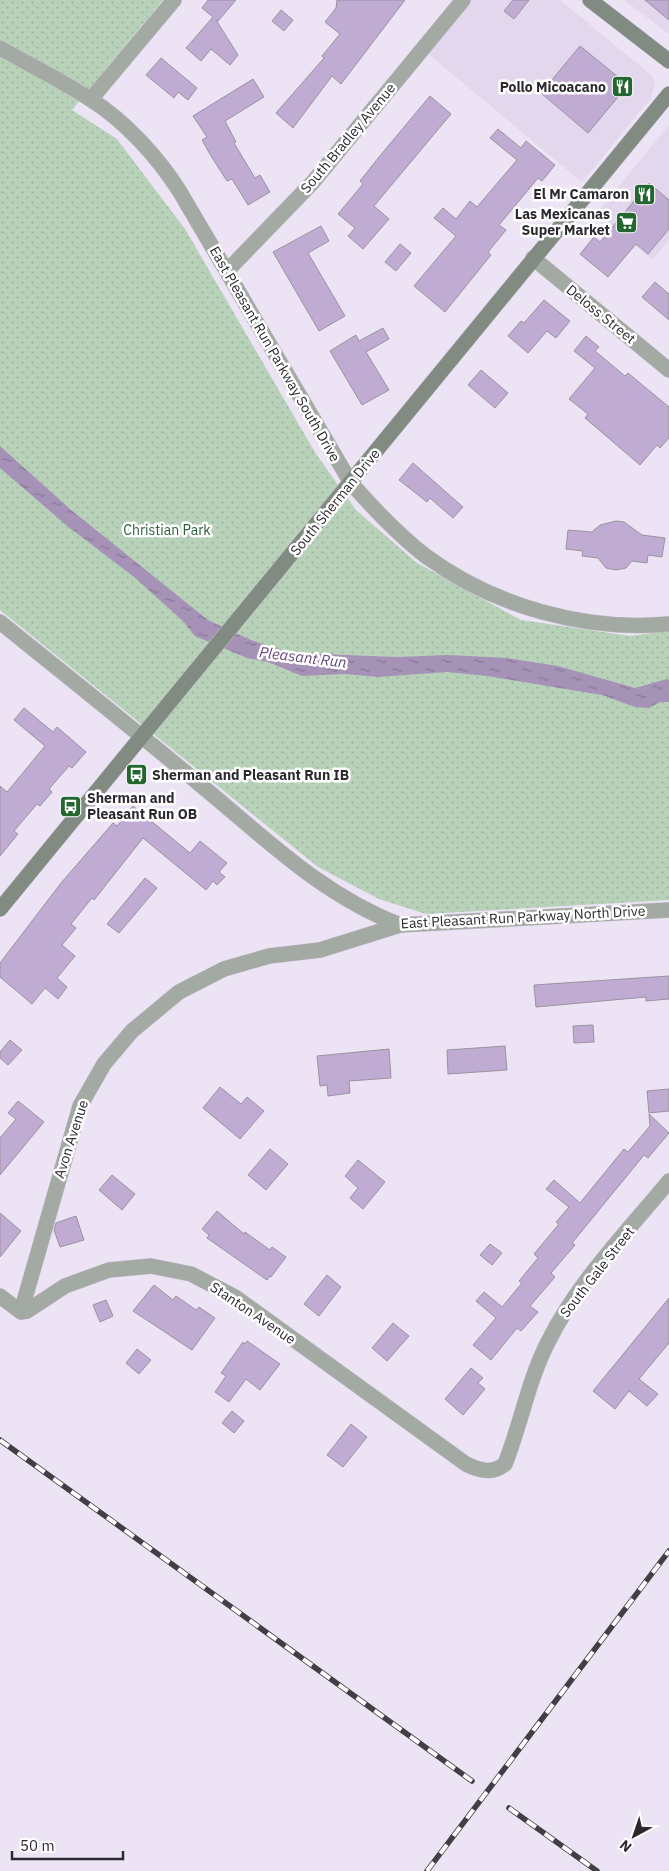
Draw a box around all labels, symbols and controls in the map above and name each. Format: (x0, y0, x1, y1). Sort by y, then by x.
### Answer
restaurant icon: Pollo Micoacano (610, 75, 634, 99)
place label: Pollo Micoacano (500, 78, 606, 96)
street label: South Bradley Avenue (297, 79, 400, 197)
restaurant icon: El Mr Camaron (633, 182, 657, 206)
place label: El Mr Camaron (533, 185, 629, 203)
place label: Las Mexicanas Super Market (515, 205, 610, 239)
supermarket icon: Las Mexicanas Super Market (614, 210, 638, 234)
street label: East Pleasant Run Parkway South Drive (206, 243, 344, 465)
street label: Deloss Street (563, 281, 639, 347)
street label: South Sherman Drive (286, 445, 384, 559)
park label: Christian Park (123, 521, 211, 539)
water label: Pleasant Run (258, 642, 348, 672)
bus stop icon: Sherman and Pleasant Run IB (124, 763, 148, 787)
place label: Sherman and Pleasant Run IB (152, 766, 349, 784)
place label: Sherman and Pleasant Run OB (87, 789, 197, 823)
bus stop icon: Sherman and Pleasant Run OB (59, 794, 83, 818)
street label: East Pleasant Run Parkway North Drive (400, 902, 646, 932)
street label: Avon Avenue (50, 1097, 92, 1180)
street label: South Gale Street (556, 1223, 638, 1321)
street label: Stanton Avenue (207, 1278, 299, 1348)
north arrow (609, 1811, 659, 1861)
scale bar (12, 1828, 124, 1860)
text: 50 m (20, 1836, 55, 1855)
text: N (616, 1836, 635, 1856)

